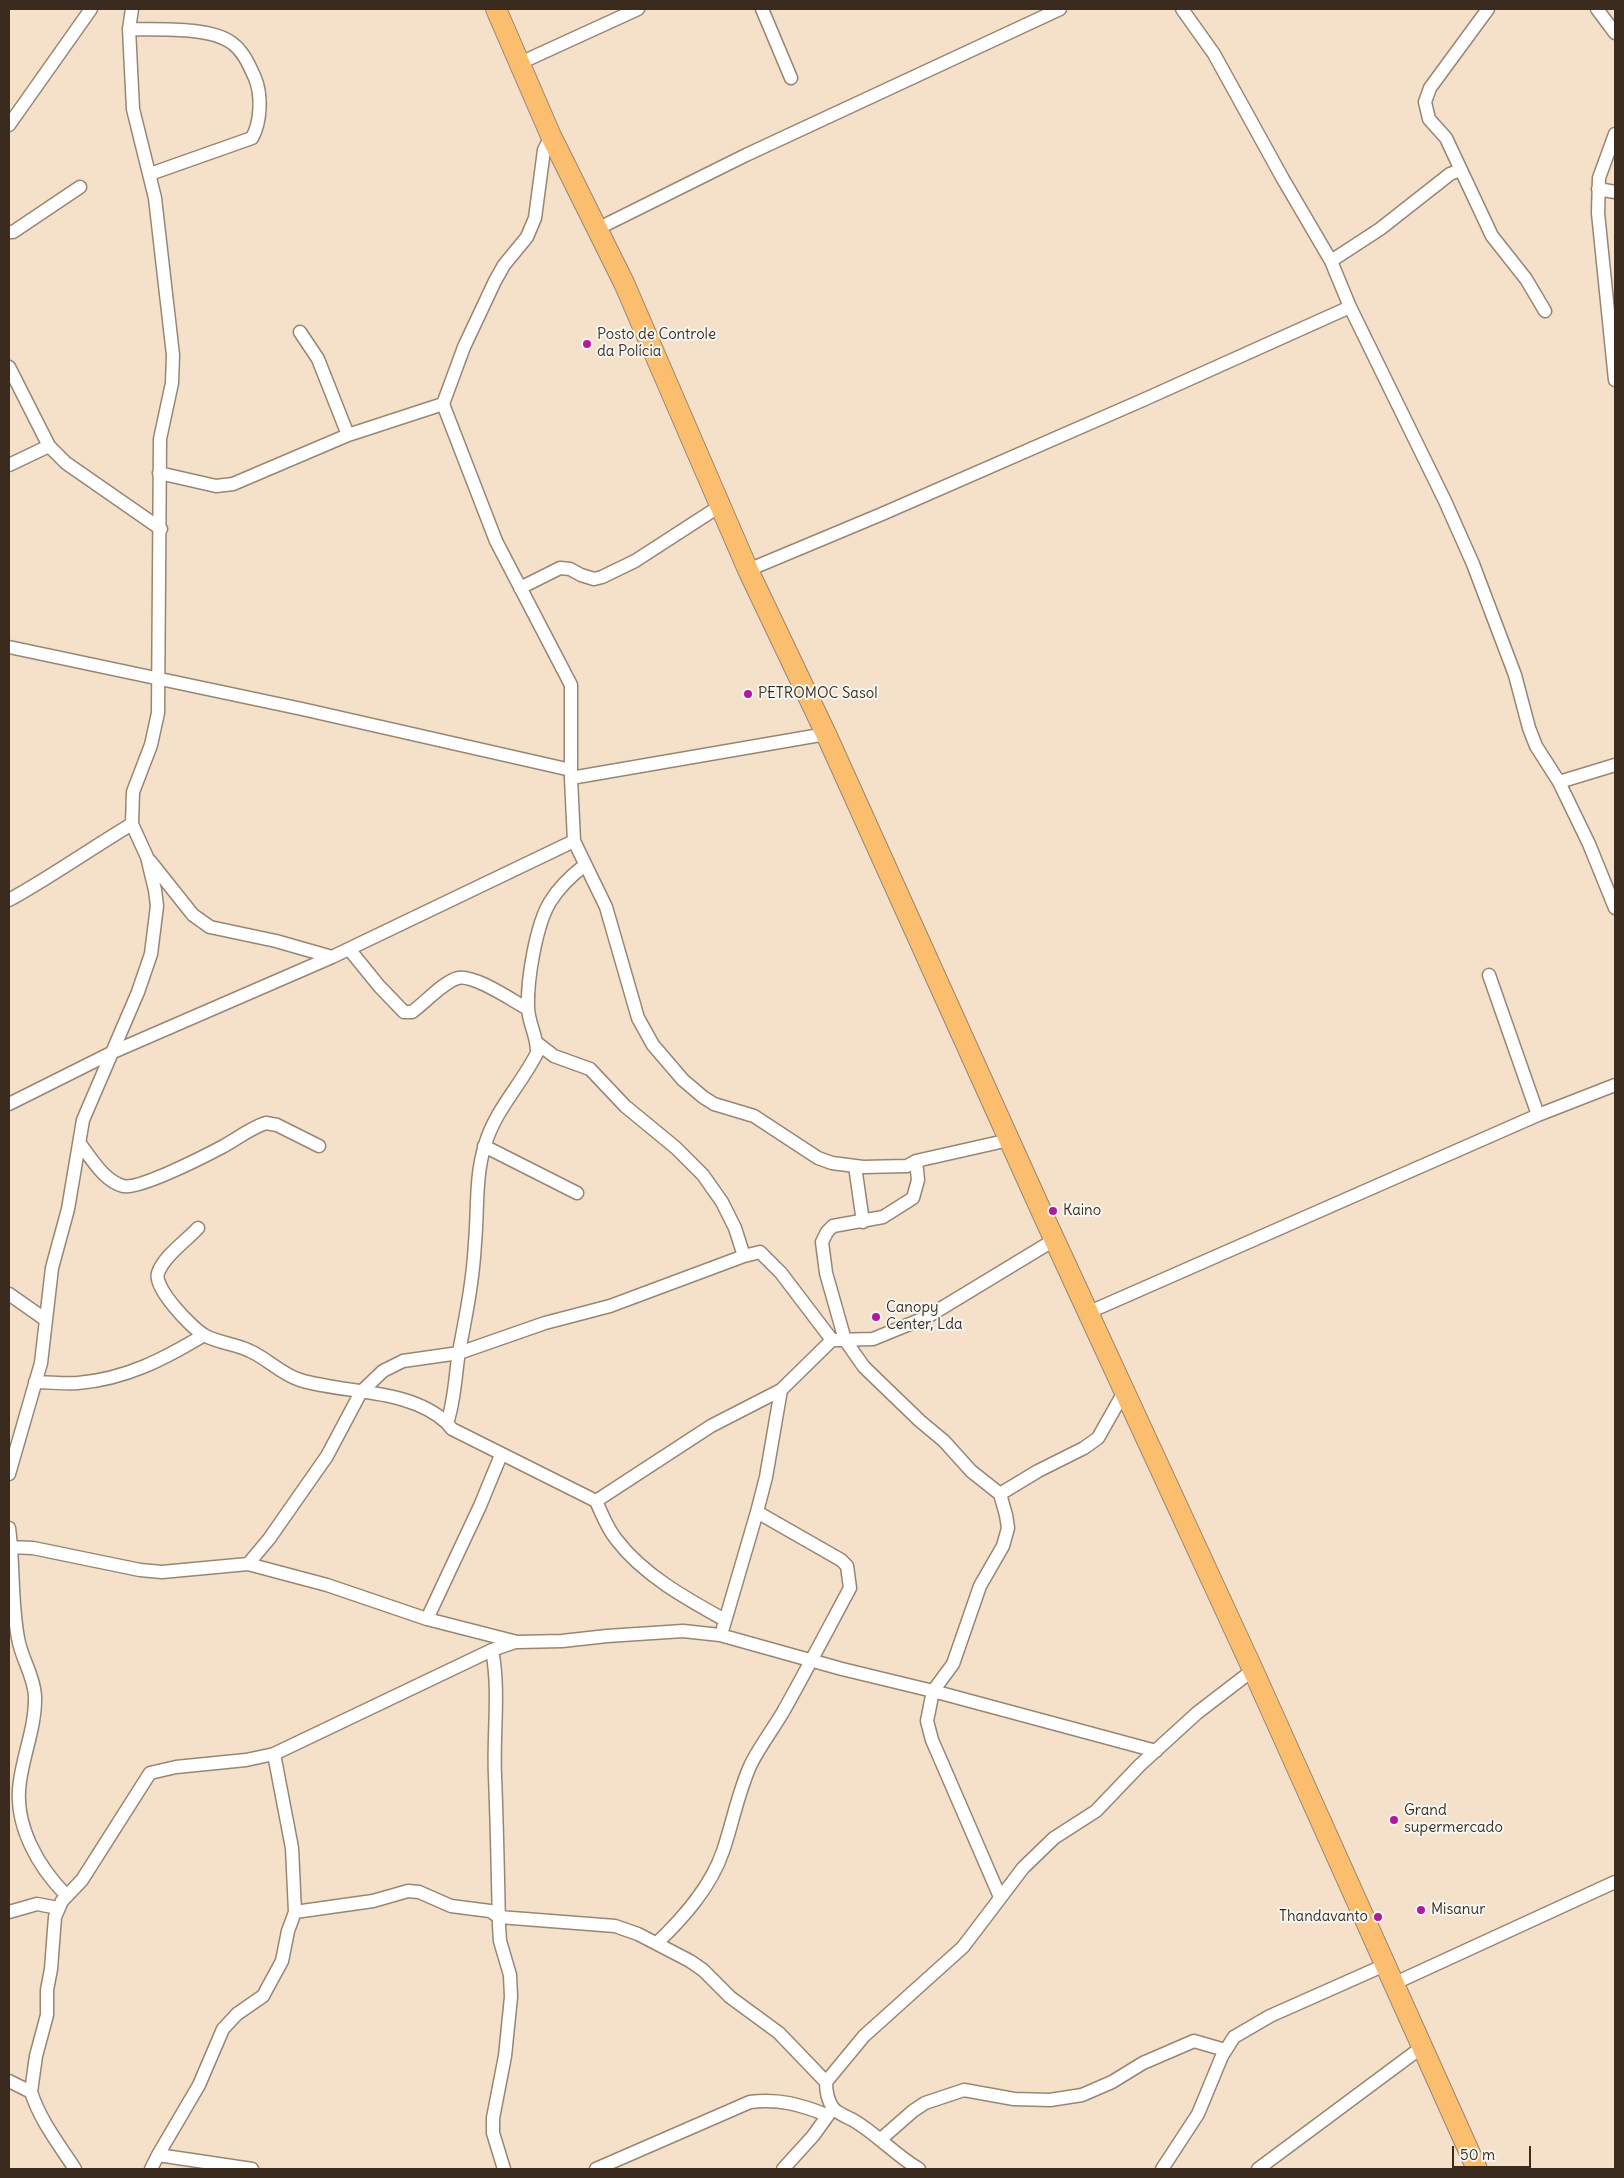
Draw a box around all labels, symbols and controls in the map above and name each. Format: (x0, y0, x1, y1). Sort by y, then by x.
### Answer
place label: Posto de Controle da Polícia (597, 326, 716, 361)
marker: Posto de Controle da Polícia (581, 338, 593, 350)
place label: PETROMOC Sasol (758, 685, 878, 703)
marker: PETROMOC Sasol (742, 688, 754, 700)
place label: Kaino (1063, 1202, 1101, 1220)
marker: Kaino (1047, 1205, 1059, 1217)
place label: Canopy Center, Lda (886, 1299, 963, 1334)
marker: Canopy Center, Lda (870, 1311, 882, 1323)
place label: Grand supermercado (1404, 1802, 1503, 1837)
marker: Grand supermercado (1388, 1814, 1400, 1826)
place label: Misanur (1431, 1901, 1485, 1919)
marker: Misanur (1415, 1904, 1427, 1916)
place label: Thandavanto (1279, 1908, 1368, 1926)
marker: Thandavanto (1372, 1911, 1384, 1923)
scale bar (1454, 2136, 1533, 2168)
text: 50 m (1460, 2145, 1495, 2164)

